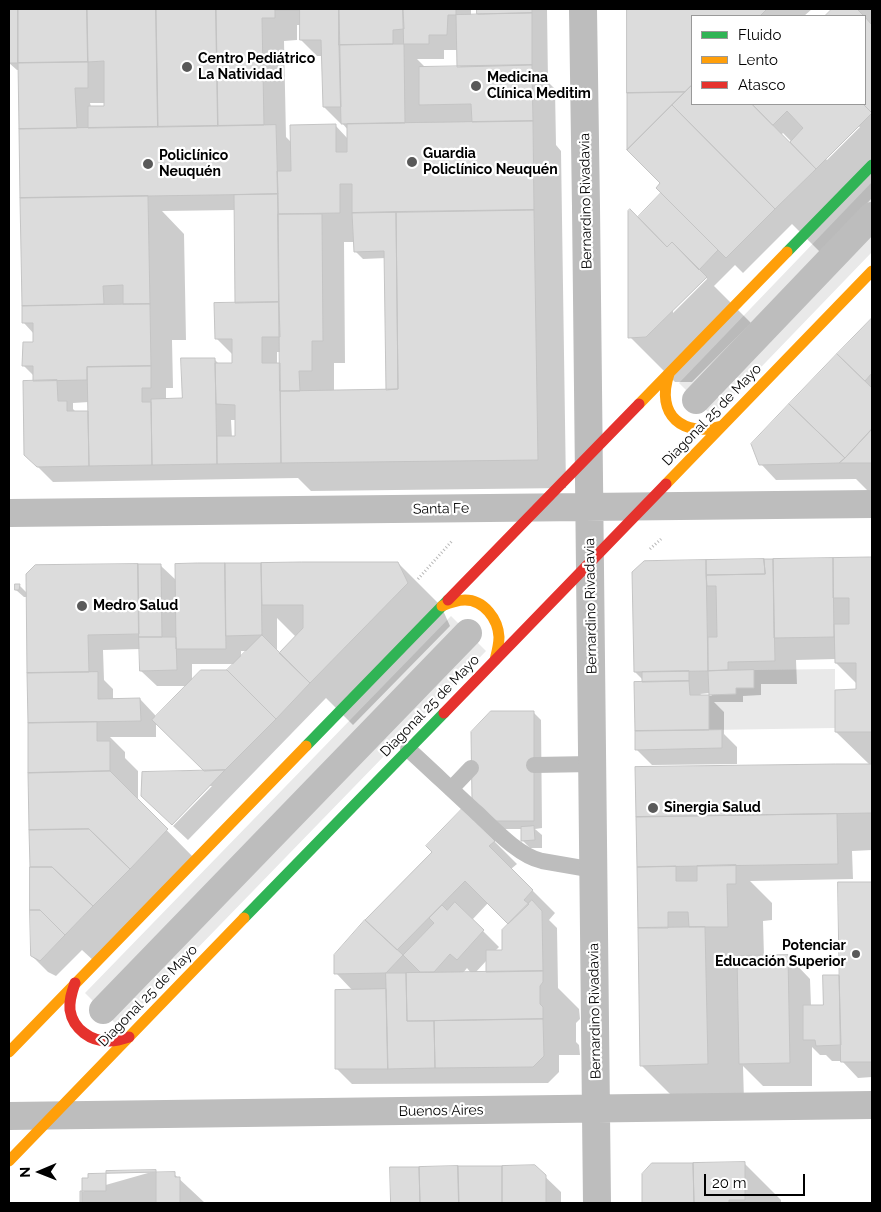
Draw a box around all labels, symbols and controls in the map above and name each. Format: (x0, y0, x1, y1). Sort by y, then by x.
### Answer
legend (691, 15, 866, 105)
text: Fluido (738, 26, 781, 44)
place label: Centro Pediátrico La Natividad (198, 51, 315, 84)
text: Lento (738, 51, 778, 69)
marker: Centro Pediátrico La Natividad (180, 60, 194, 74)
place label: Medicina Clínica Meditim (487, 70, 591, 102)
text: Atasco (738, 76, 785, 94)
marker: Medicina Clínica Meditim (469, 79, 483, 93)
street label: Bernardino Rivadavia (576, 133, 596, 269)
place label: Guardia Policlínico Neuquén (423, 146, 558, 178)
place label: Policlínico Neuquén (159, 148, 228, 180)
marker: Guardia Policlínico Neuquén (405, 155, 419, 169)
marker: Policlínico Neuquén (141, 157, 155, 171)
street label: Diagonal 25 de Mayo (659, 361, 765, 469)
street label: Santa Fe (413, 500, 469, 518)
street label: Bernardino Rivadavia (581, 538, 601, 674)
place label: Medro Salud (93, 598, 178, 614)
marker: Medro Salud (75, 599, 89, 613)
street label: Diagonal 25 de Mayo (377, 652, 483, 760)
place label: Sinergia Salud (664, 800, 761, 816)
marker: Sinergia Salud (646, 801, 660, 815)
place label: Potenciar Educación Superior (715, 938, 846, 970)
street label: Diagonal 25 de Mayo (95, 942, 201, 1050)
street label: Bernardino Rivadavia (585, 943, 605, 1079)
marker: Potenciar Educación Superior (850, 948, 862, 960)
street label: Buenos Aires (398, 1102, 484, 1120)
north arrow (15, 1147, 65, 1197)
scale bar (706, 1164, 807, 1196)
text: N (17, 1167, 33, 1178)
text: 20 m (712, 1174, 747, 1192)

